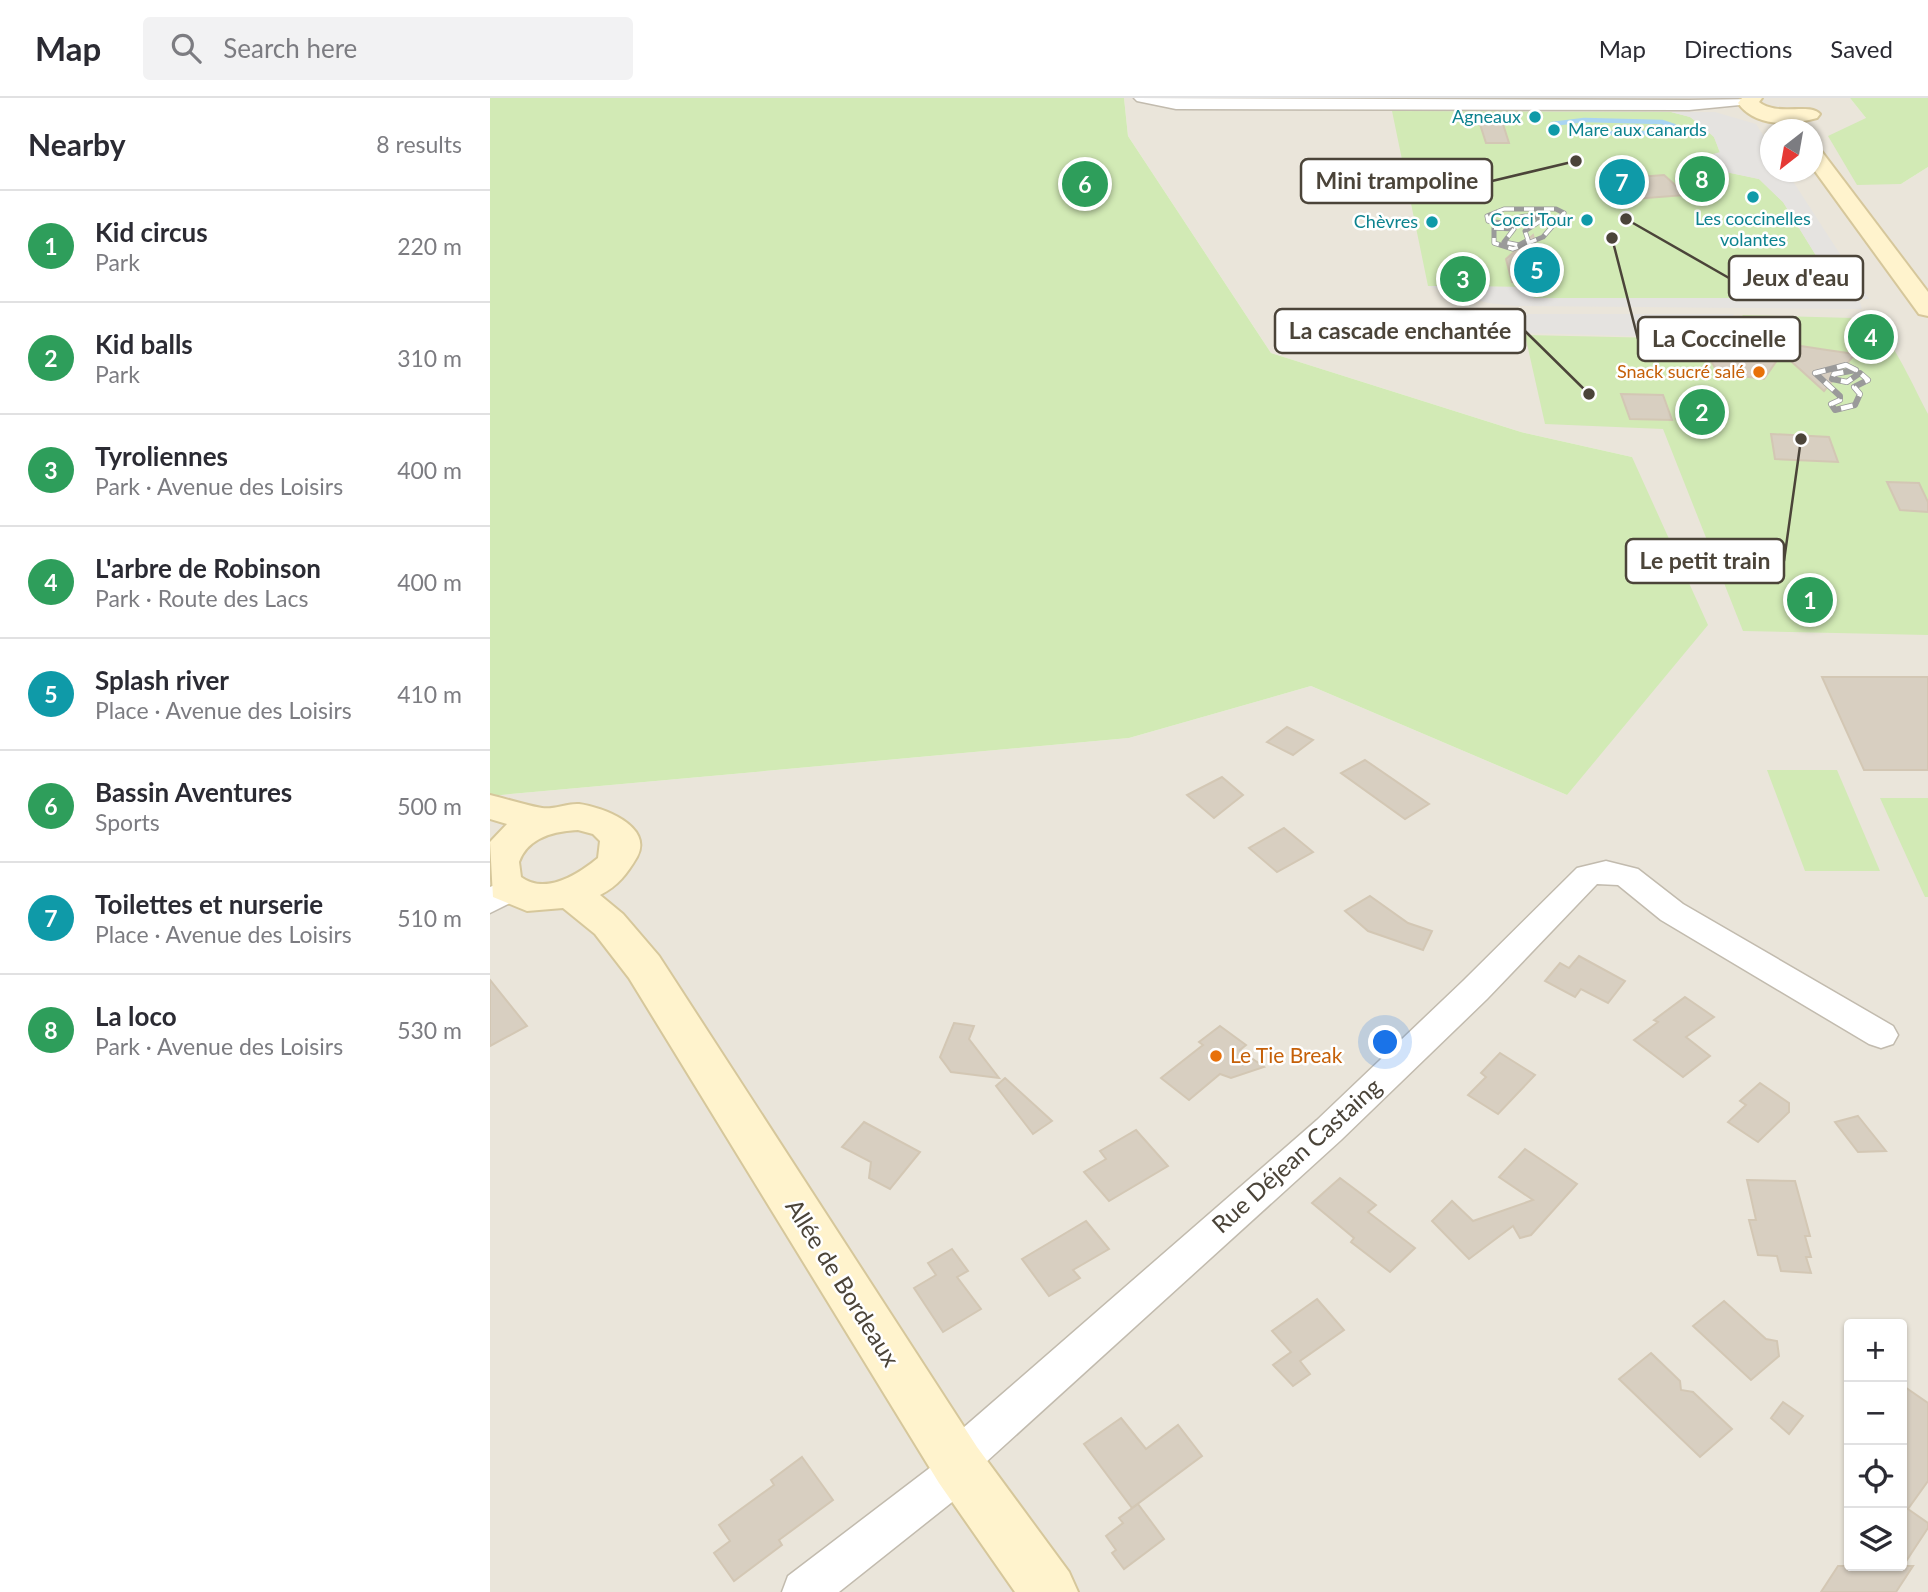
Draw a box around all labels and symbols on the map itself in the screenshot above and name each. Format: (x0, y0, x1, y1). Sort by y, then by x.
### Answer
place label: Agneaux (1452, 105, 1521, 127)
marker: Agneaux (1527, 109, 1543, 125)
place label: Mare aux canards (1568, 118, 1707, 140)
north arrow (1760, 119, 1823, 182)
marker: Mare aux canards (1546, 122, 1562, 138)
pin: 8 (1679, 153, 1725, 205)
pin: 7 (1599, 156, 1645, 208)
pin: 6 (1062, 158, 1108, 210)
callout: Mini trampoline (1301, 159, 1492, 203)
text: Mini trampoline (1316, 166, 1478, 194)
marker: Les coccinelles volantes (1745, 189, 1761, 205)
place label: Les coccinelles volantes (1695, 207, 1811, 250)
place label: Cocci Tour (1490, 208, 1573, 230)
place label: Chèvres (1354, 210, 1418, 232)
marker: Cocci Tour (1579, 212, 1595, 228)
marker: Chèvres (1424, 214, 1440, 230)
pin: 5 (1514, 244, 1560, 296)
pin: 3 (1440, 253, 1486, 305)
callout: Jeux d'eau (1729, 256, 1863, 300)
text: Jeux d'eau (1743, 263, 1849, 291)
callout: La cascade enchantée (1275, 309, 1525, 353)
pin: 4 (1848, 311, 1894, 363)
text: La cascade enchantée (1289, 316, 1511, 344)
callout: La Coccinelle (1638, 317, 1800, 361)
text: La Coccinelle (1652, 324, 1786, 352)
place label: Snack sucré salé (1617, 360, 1745, 382)
marker: Snack sucré salé (1751, 364, 1767, 380)
pin: 2 (1679, 386, 1725, 438)
callout: Le petit train (1626, 539, 1784, 583)
text: Le petit train (1640, 546, 1770, 574)
pin: 1 (1787, 574, 1833, 626)
your location (1368, 1025, 1402, 1059)
place label: Le Tie Break (1230, 1042, 1343, 1067)
marker: Le Tie Break (1208, 1048, 1224, 1064)
street label: Rue Déjean Castaing (1205, 1071, 1387, 1239)
street label: Allée de Bordeaux (780, 1193, 906, 1371)

